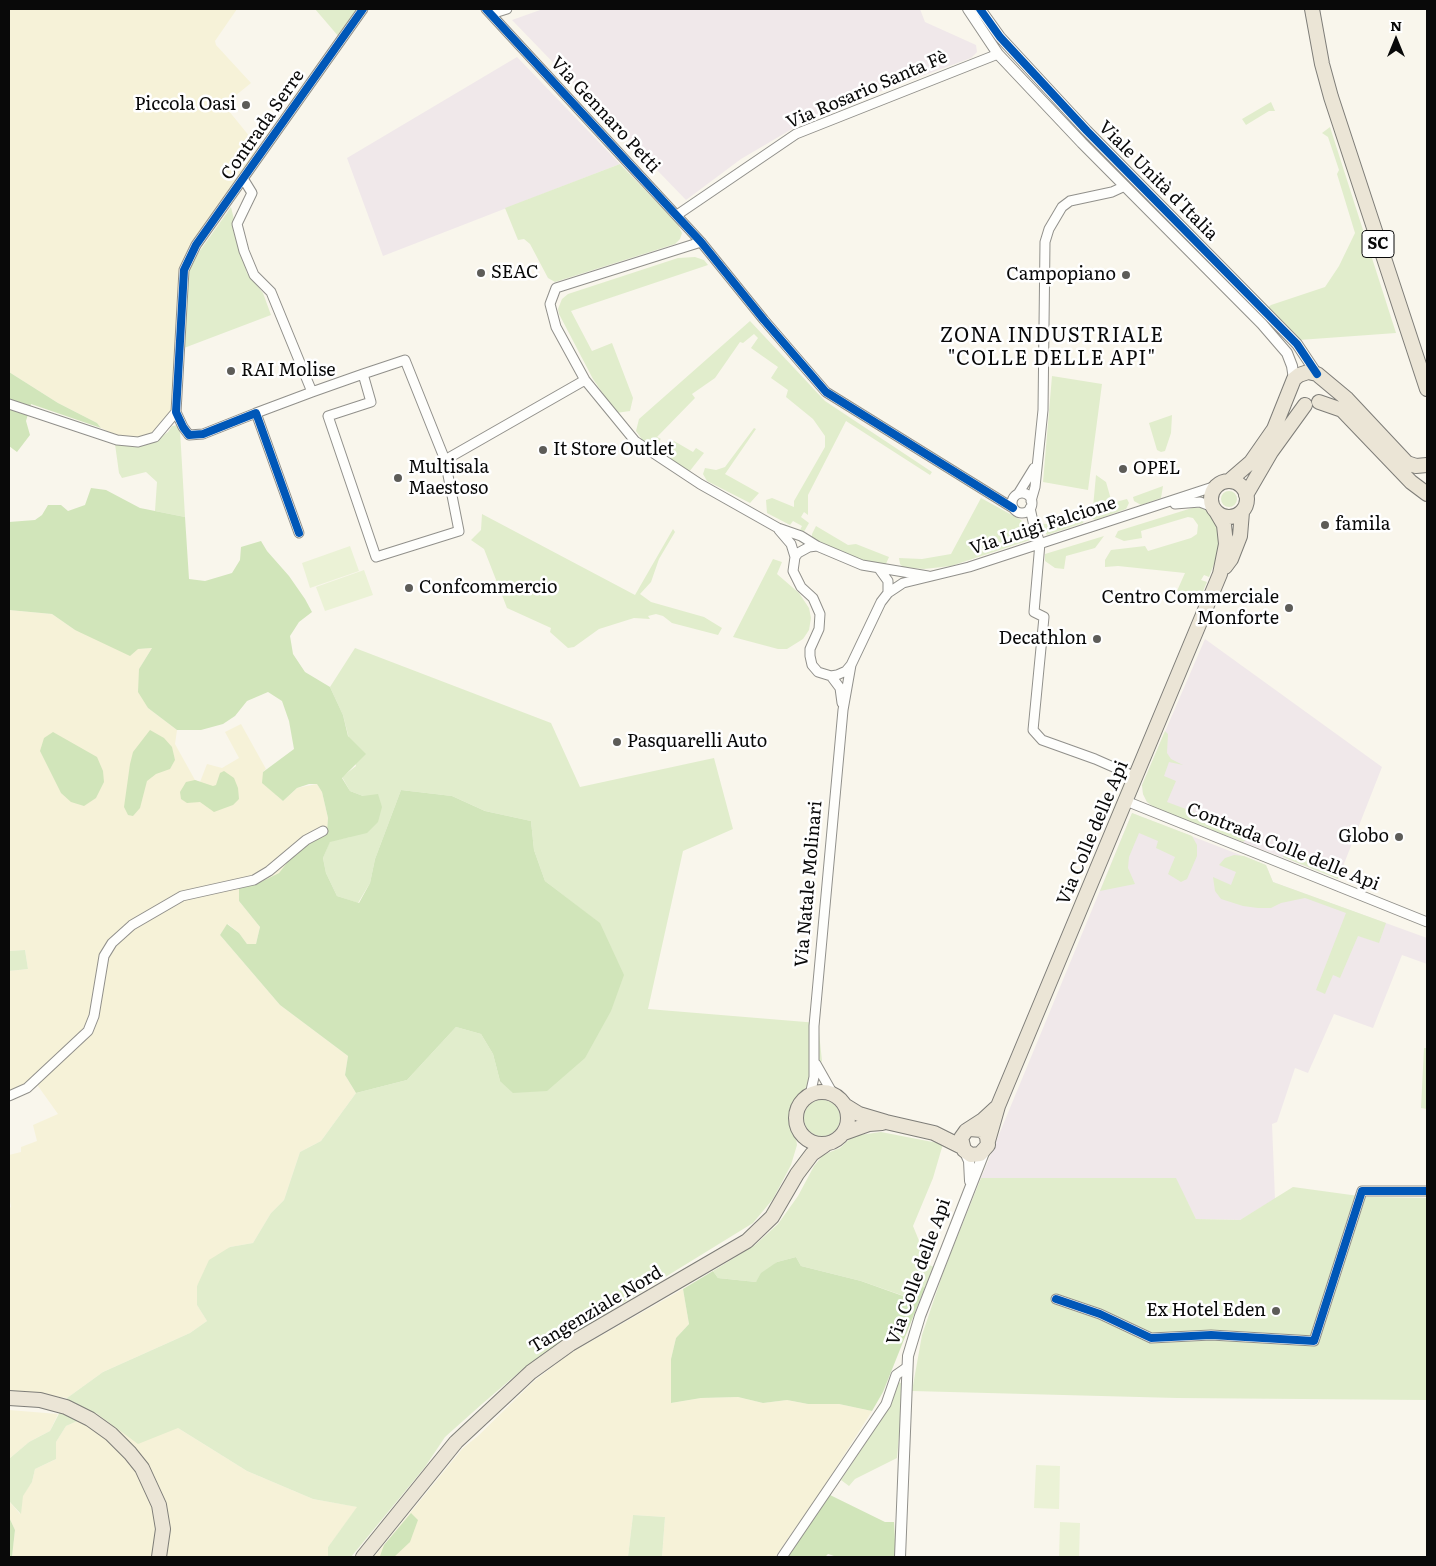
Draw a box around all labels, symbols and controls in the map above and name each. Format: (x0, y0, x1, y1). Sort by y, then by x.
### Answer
north arrow (1371, 15, 1421, 65)
text: N (1390, 15, 1402, 35)
street label: Via Rosario Santa Fè (783, 46, 951, 134)
street label: Via Gennaro Petti (546, 52, 664, 178)
street label: Contrada Serre (217, 66, 309, 184)
place label: Piccola Oasi (134, 94, 236, 116)
marker: Piccola Oasi (240, 99, 252, 111)
street label: Viale Unità d'Italia (1094, 117, 1222, 245)
road number: SC (1362, 230, 1394, 258)
place label: SEAC (491, 262, 539, 284)
place label: Campopiano (1006, 264, 1116, 286)
marker: SEAC (475, 267, 487, 279)
marker: Campopiano (1120, 269, 1132, 281)
district label: ZONA INDUSTRIALE "COLLE DELLE API" (938, 324, 1166, 371)
place label: RAI Molise (241, 360, 336, 382)
marker: RAI Molise (225, 365, 237, 377)
place label: It Store Outlet (553, 439, 674, 461)
marker: It Store Outlet (537, 444, 549, 456)
place label: Multisala Maestoso (408, 457, 489, 499)
place label: OPEL (1133, 458, 1180, 480)
marker: OPEL (1117, 463, 1129, 475)
marker: Multisala Maestoso (392, 472, 404, 484)
street label: Via Luigi Falcione (967, 492, 1119, 560)
place label: famila (1335, 514, 1390, 536)
marker: famila (1319, 519, 1331, 531)
place label: Confcommercio (419, 577, 558, 599)
marker: Confcommercio (403, 582, 415, 594)
place label: Centro Commerciale Monforte (1102, 587, 1279, 630)
marker: Centro Commerciale Monforte (1283, 602, 1295, 614)
place label: Decathlon (998, 628, 1087, 650)
marker: Decathlon (1091, 633, 1103, 645)
place label: Pasquarelli Auto (627, 731, 767, 753)
marker: Pasquarelli Auto (611, 736, 623, 748)
street label: Via Colle delle Api (1053, 758, 1133, 908)
street label: Contrada Colle delle Api (1183, 798, 1383, 896)
street label: Via Natale Molinari (791, 800, 827, 968)
place label: Globo (1338, 826, 1389, 848)
marker: Globo (1393, 831, 1405, 843)
street label: Via Colle delle Api (882, 1196, 956, 1348)
street label: Tangenziale Nord (526, 1262, 666, 1358)
place label: Ex Hotel Eden (1146, 1300, 1266, 1322)
marker: Ex Hotel Eden (1270, 1305, 1282, 1317)

